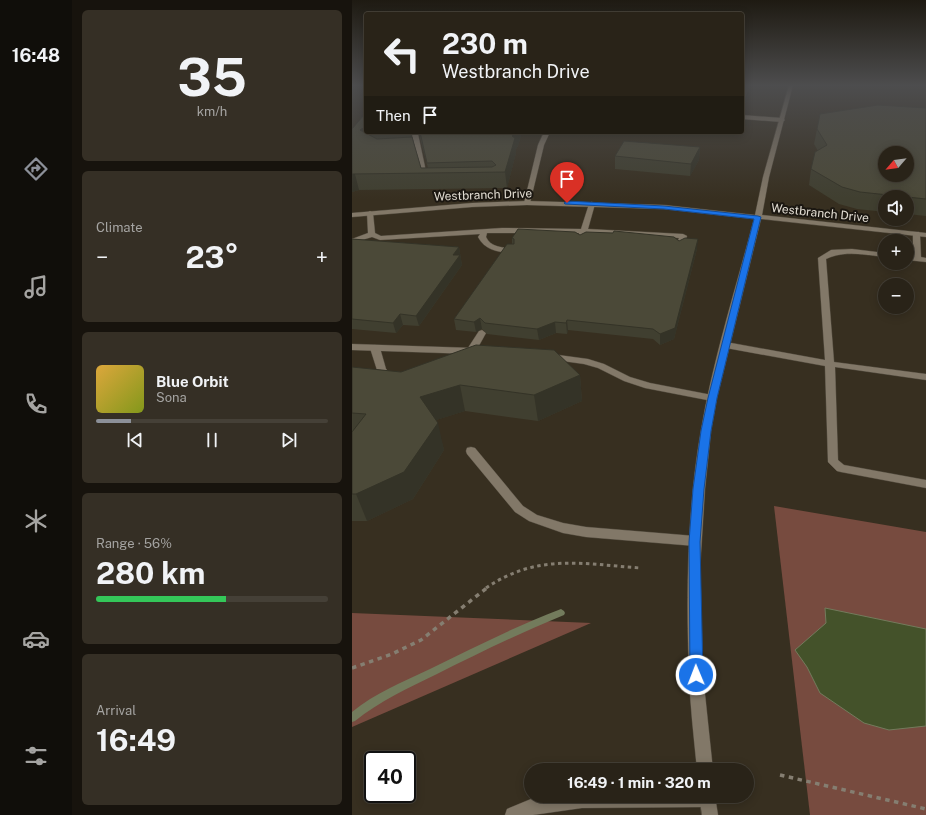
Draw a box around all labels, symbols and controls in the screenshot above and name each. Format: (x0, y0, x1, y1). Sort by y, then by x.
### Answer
text: 230 m (442, 27, 528, 60)
icon: left (376, 28, 428, 80)
text: 16:48 (12, 45, 60, 66)
text: 35 (177, 47, 247, 108)
text: Westbranch Drive (442, 61, 590, 82)
text: km/h (197, 104, 227, 119)
icon: arrive (419, 104, 441, 126)
text: Then (376, 107, 411, 124)
north arrow (878, 146, 914, 182)
map controls (878, 146, 914, 314)
icon: directions (22, 155, 50, 183)
pin (550, 162, 584, 203)
icon: arrive (556, 168, 578, 190)
street label: Westbranch Drive (434, 186, 533, 204)
button: sound (878, 190, 914, 226)
street label: Westbranch Drive (770, 201, 870, 225)
text: Climate (96, 220, 143, 235)
button: + (878, 234, 914, 270)
text: 23° (185, 239, 239, 275)
text: − (96, 244, 108, 270)
text: + (316, 244, 328, 270)
icon: music (22, 273, 50, 301)
button: − (878, 278, 914, 314)
text: Blue Orbit (156, 373, 229, 390)
icon: phone (22, 390, 50, 418)
text: Sona (156, 390, 187, 405)
icon: previous (124, 429, 146, 451)
icon: pause (201, 429, 223, 451)
icon: next (278, 429, 300, 451)
icon: climate (22, 507, 50, 535)
text: Range · 56% (96, 536, 172, 551)
text: 280 km (96, 555, 205, 591)
icon: car (22, 625, 50, 653)
position arrow (675, 654, 717, 696)
text: Arrival (96, 703, 136, 718)
text: 16:49 (96, 722, 176, 758)
icon: filters (22, 742, 50, 770)
speed limit sign: 40 (364, 751, 416, 803)
text: 16:49 · 1 min · 320 m (567, 774, 711, 791)

